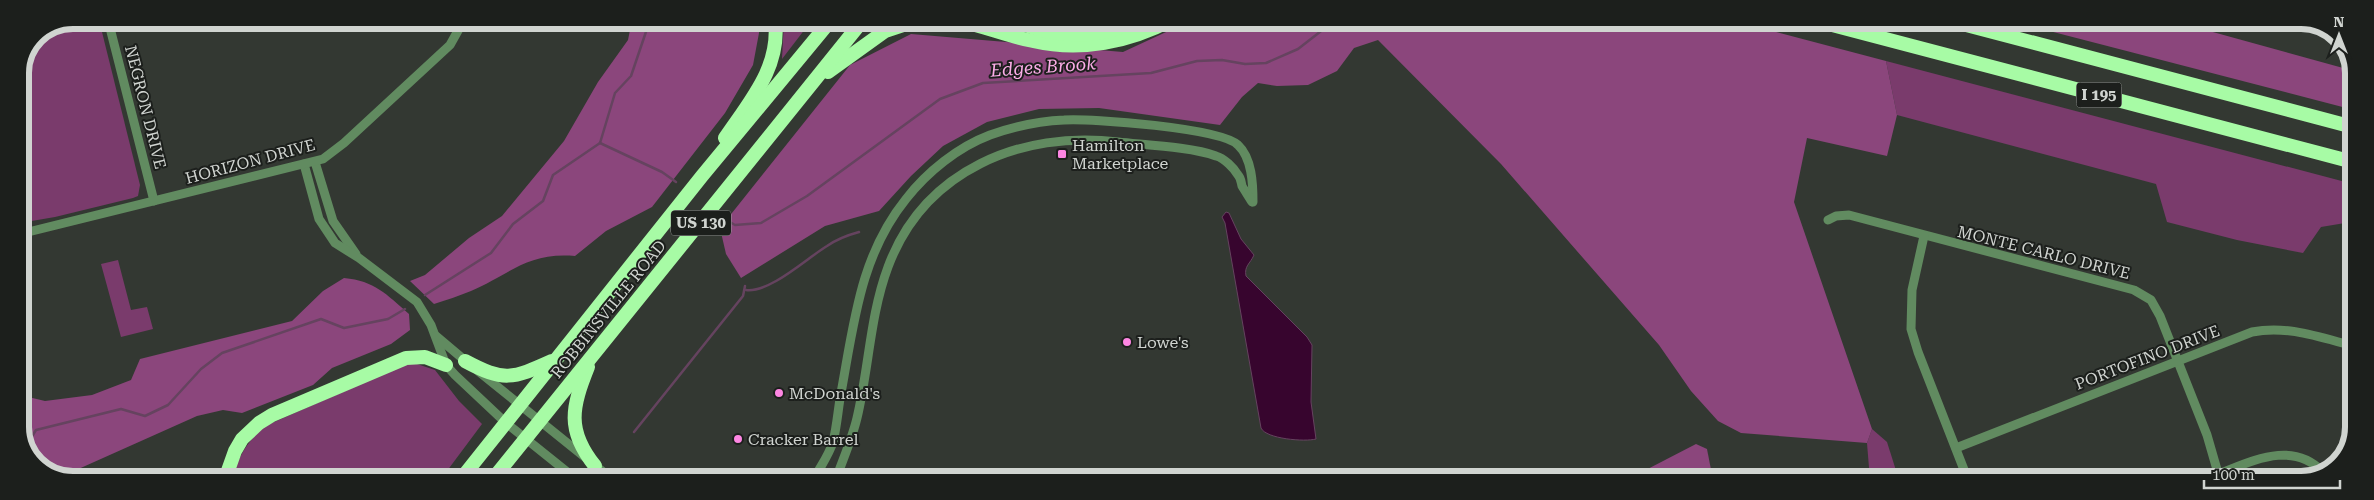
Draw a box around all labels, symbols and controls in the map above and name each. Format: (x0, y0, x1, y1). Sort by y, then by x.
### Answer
north arrow (2314, 10, 2364, 60)
text: N (2334, 14, 2345, 30)
street label: NEGRON DRIVE (121, 43, 170, 171)
water label: Edges Brook (988, 52, 1097, 81)
road number: I 195 (2076, 82, 2122, 108)
street label: HORIZON DRIVE (183, 135, 317, 188)
place label: Hamilton Marketplace (1072, 136, 1169, 173)
marker: Hamilton Marketplace (1056, 148, 1068, 160)
road number: US 130 (671, 210, 731, 236)
street label: MONTE CARLO DRIVE (1956, 222, 2132, 283)
street label: ROBBINSVILLE ROAD (547, 236, 670, 382)
street label: PORTOFINO DRIVE (2072, 321, 2222, 394)
place label: Lowe's (1137, 333, 1189, 352)
marker: Lowe's (1121, 336, 1133, 348)
place label: McDonald's (789, 384, 881, 403)
marker: McDonald's (773, 387, 785, 399)
place label: Cracker Barrel (748, 430, 858, 449)
marker: Cracker Barrel (732, 433, 744, 445)
scale bar (2204, 458, 2340, 490)
text: 100 m (2212, 466, 2255, 484)

